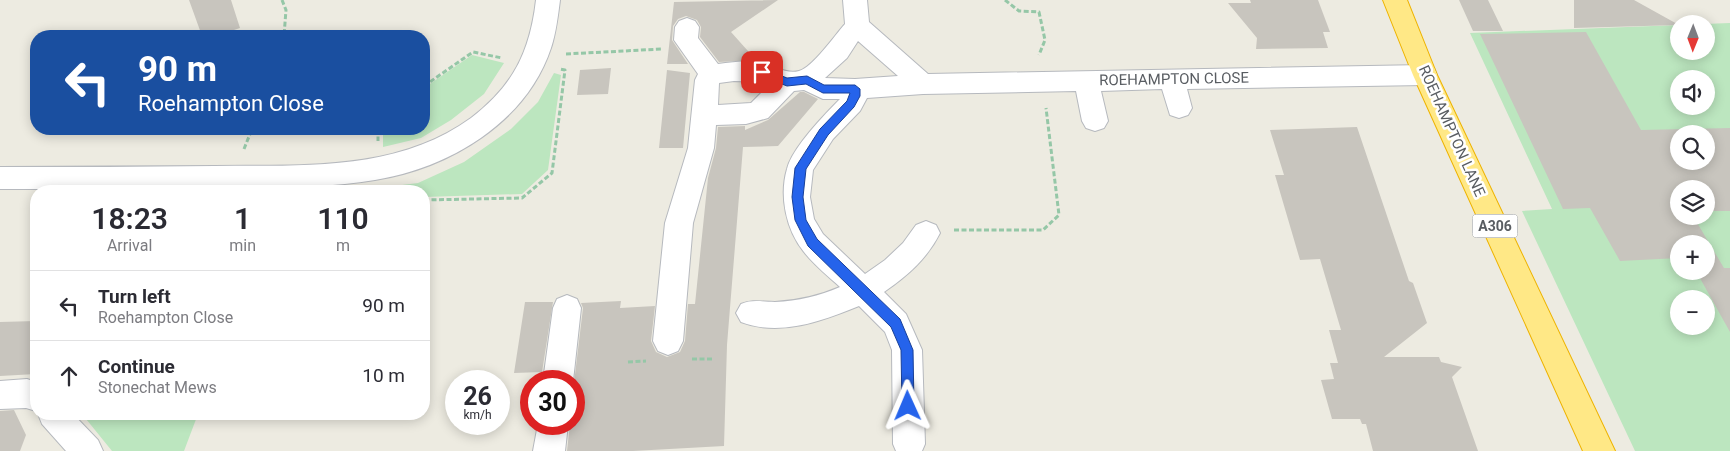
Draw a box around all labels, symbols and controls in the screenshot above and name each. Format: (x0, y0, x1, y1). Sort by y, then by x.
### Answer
north arrow (1670, 15, 1715, 60)
map controls (1670, 15, 1715, 335)
text: 90 m (138, 49, 217, 90)
icon: left (55, 50, 120, 115)
pin (741, 51, 783, 93)
icon: arrive (748, 58, 776, 86)
street label: ROEHAMPTON LANE (1415, 62, 1489, 200)
street label: ROEHAMPTON CLOSE (1099, 69, 1250, 89)
button: sound (1670, 70, 1715, 115)
text: Roehampton Close (138, 91, 324, 116)
button: search (1670, 125, 1715, 170)
button: layers (1670, 180, 1715, 225)
text: 18:23 (91, 201, 168, 236)
text: 1 (234, 201, 251, 236)
text: 110 (317, 201, 369, 236)
road number: A306 (1472, 215, 1518, 238)
button: + (1670, 235, 1715, 280)
text: Arrival (107, 236, 152, 255)
text: min (229, 236, 256, 255)
text: m (336, 236, 350, 255)
text: Turn left (98, 285, 171, 308)
button: − (1670, 290, 1715, 335)
icon: left (55, 292, 83, 320)
text: 90 m (362, 294, 405, 317)
text: Roehampton Close (98, 308, 233, 327)
text: Continue (98, 355, 175, 378)
icon: ahead (55, 362, 83, 390)
text: 10 m (362, 364, 405, 387)
speed limit sign: 30 (520, 370, 585, 435)
text: Stonechat Mews (98, 378, 217, 397)
position arrow (881, 379, 933, 431)
text: 26 (463, 382, 492, 411)
text: km/h (463, 408, 492, 422)

